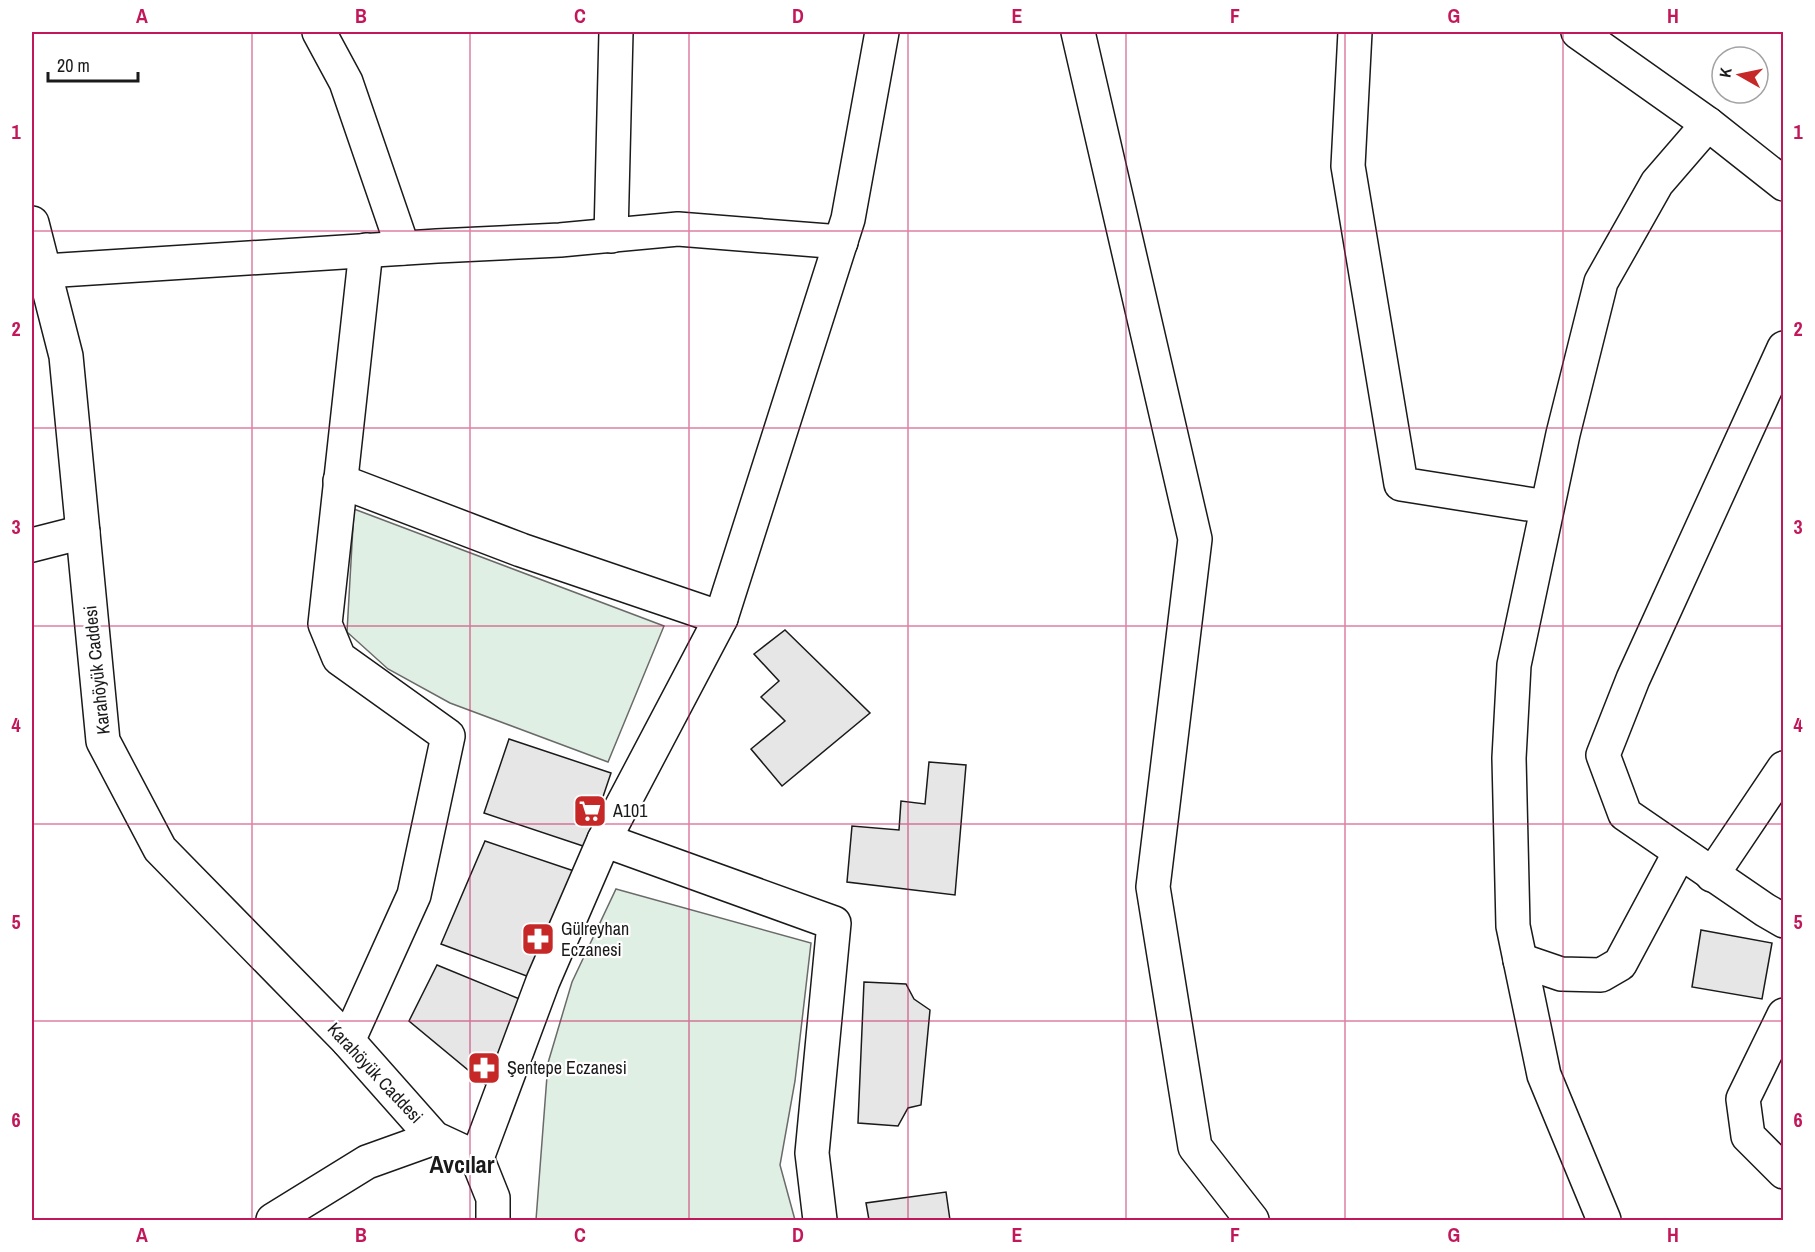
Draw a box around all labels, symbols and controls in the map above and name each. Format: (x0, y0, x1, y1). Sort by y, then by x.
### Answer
text: A (136, 2, 148, 29)
text: B (355, 2, 367, 29)
text: C (574, 2, 586, 29)
text: D (792, 2, 804, 29)
text: E (1012, 2, 1023, 29)
text: F (1230, 2, 1240, 29)
text: G (1448, 2, 1460, 29)
text: H (1667, 2, 1679, 29)
scale bar (48, 45, 138, 83)
north arrow (1710, 45, 1770, 105)
text: 20 m (57, 53, 90, 78)
text: K (1714, 66, 1737, 79)
text: 1 (11, 118, 21, 145)
text: 1 (1793, 118, 1803, 145)
text: 2 (11, 315, 21, 342)
text: 2 (1793, 315, 1803, 342)
text: 3 (11, 513, 21, 540)
text: 3 (1793, 513, 1803, 540)
street label: Karahöyük Caddesi (77, 604, 116, 736)
text: 4 (11, 711, 21, 738)
text: 4 (1793, 711, 1803, 738)
supermarket icon: A101 (572, 793, 608, 829)
place label: A101 (612, 798, 648, 823)
text: 5 (11, 908, 21, 935)
text: 5 (1793, 908, 1803, 935)
place label: Gülreyhan Eczanesi (561, 916, 629, 962)
pharmacy icon: Gülreyhan Eczanesi (520, 921, 556, 957)
street label: Karahöyük Caddesi (322, 1017, 429, 1129)
pharmacy icon: Şentepe Eczanesi (466, 1050, 502, 1086)
place label: Şentepe Eczanesi (507, 1055, 627, 1080)
text: 6 (11, 1106, 21, 1133)
text: 6 (1793, 1106, 1803, 1133)
district label: Avcılar (430, 1148, 495, 1180)
text: A (136, 1221, 148, 1248)
text: B (355, 1221, 367, 1248)
text: C (574, 1221, 586, 1248)
text: D (792, 1221, 804, 1248)
text: E (1012, 1221, 1023, 1248)
text: F (1230, 1221, 1240, 1248)
text: G (1448, 1221, 1460, 1248)
text: H (1667, 1221, 1679, 1248)

